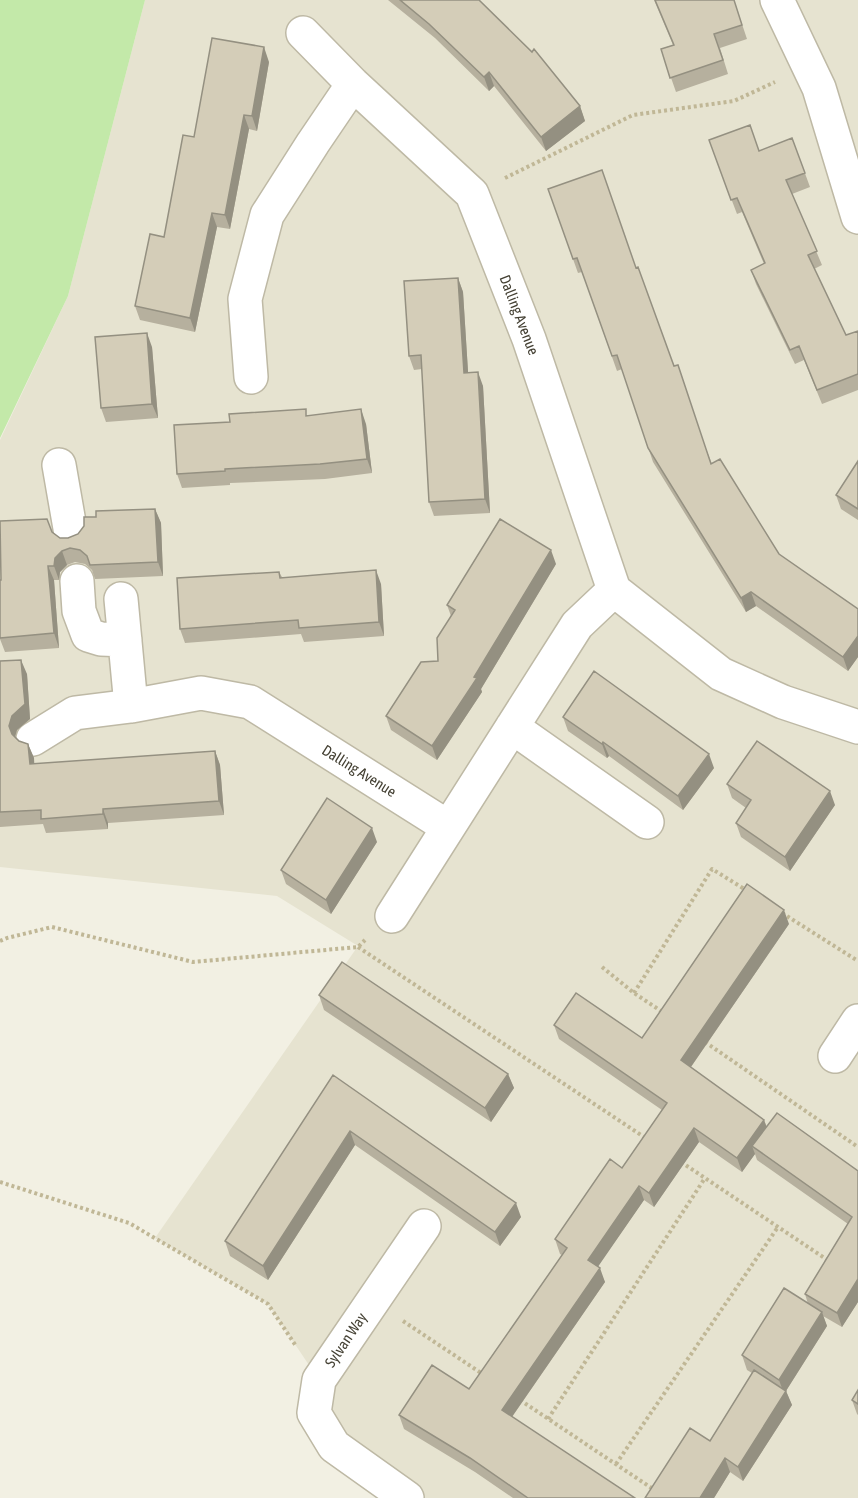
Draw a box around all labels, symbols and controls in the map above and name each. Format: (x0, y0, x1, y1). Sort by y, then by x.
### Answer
street label: Dalling Avenue (496, 273, 543, 357)
street label: Dalling Avenue (319, 741, 400, 800)
street label: Sylvan Way (321, 1309, 370, 1370)

